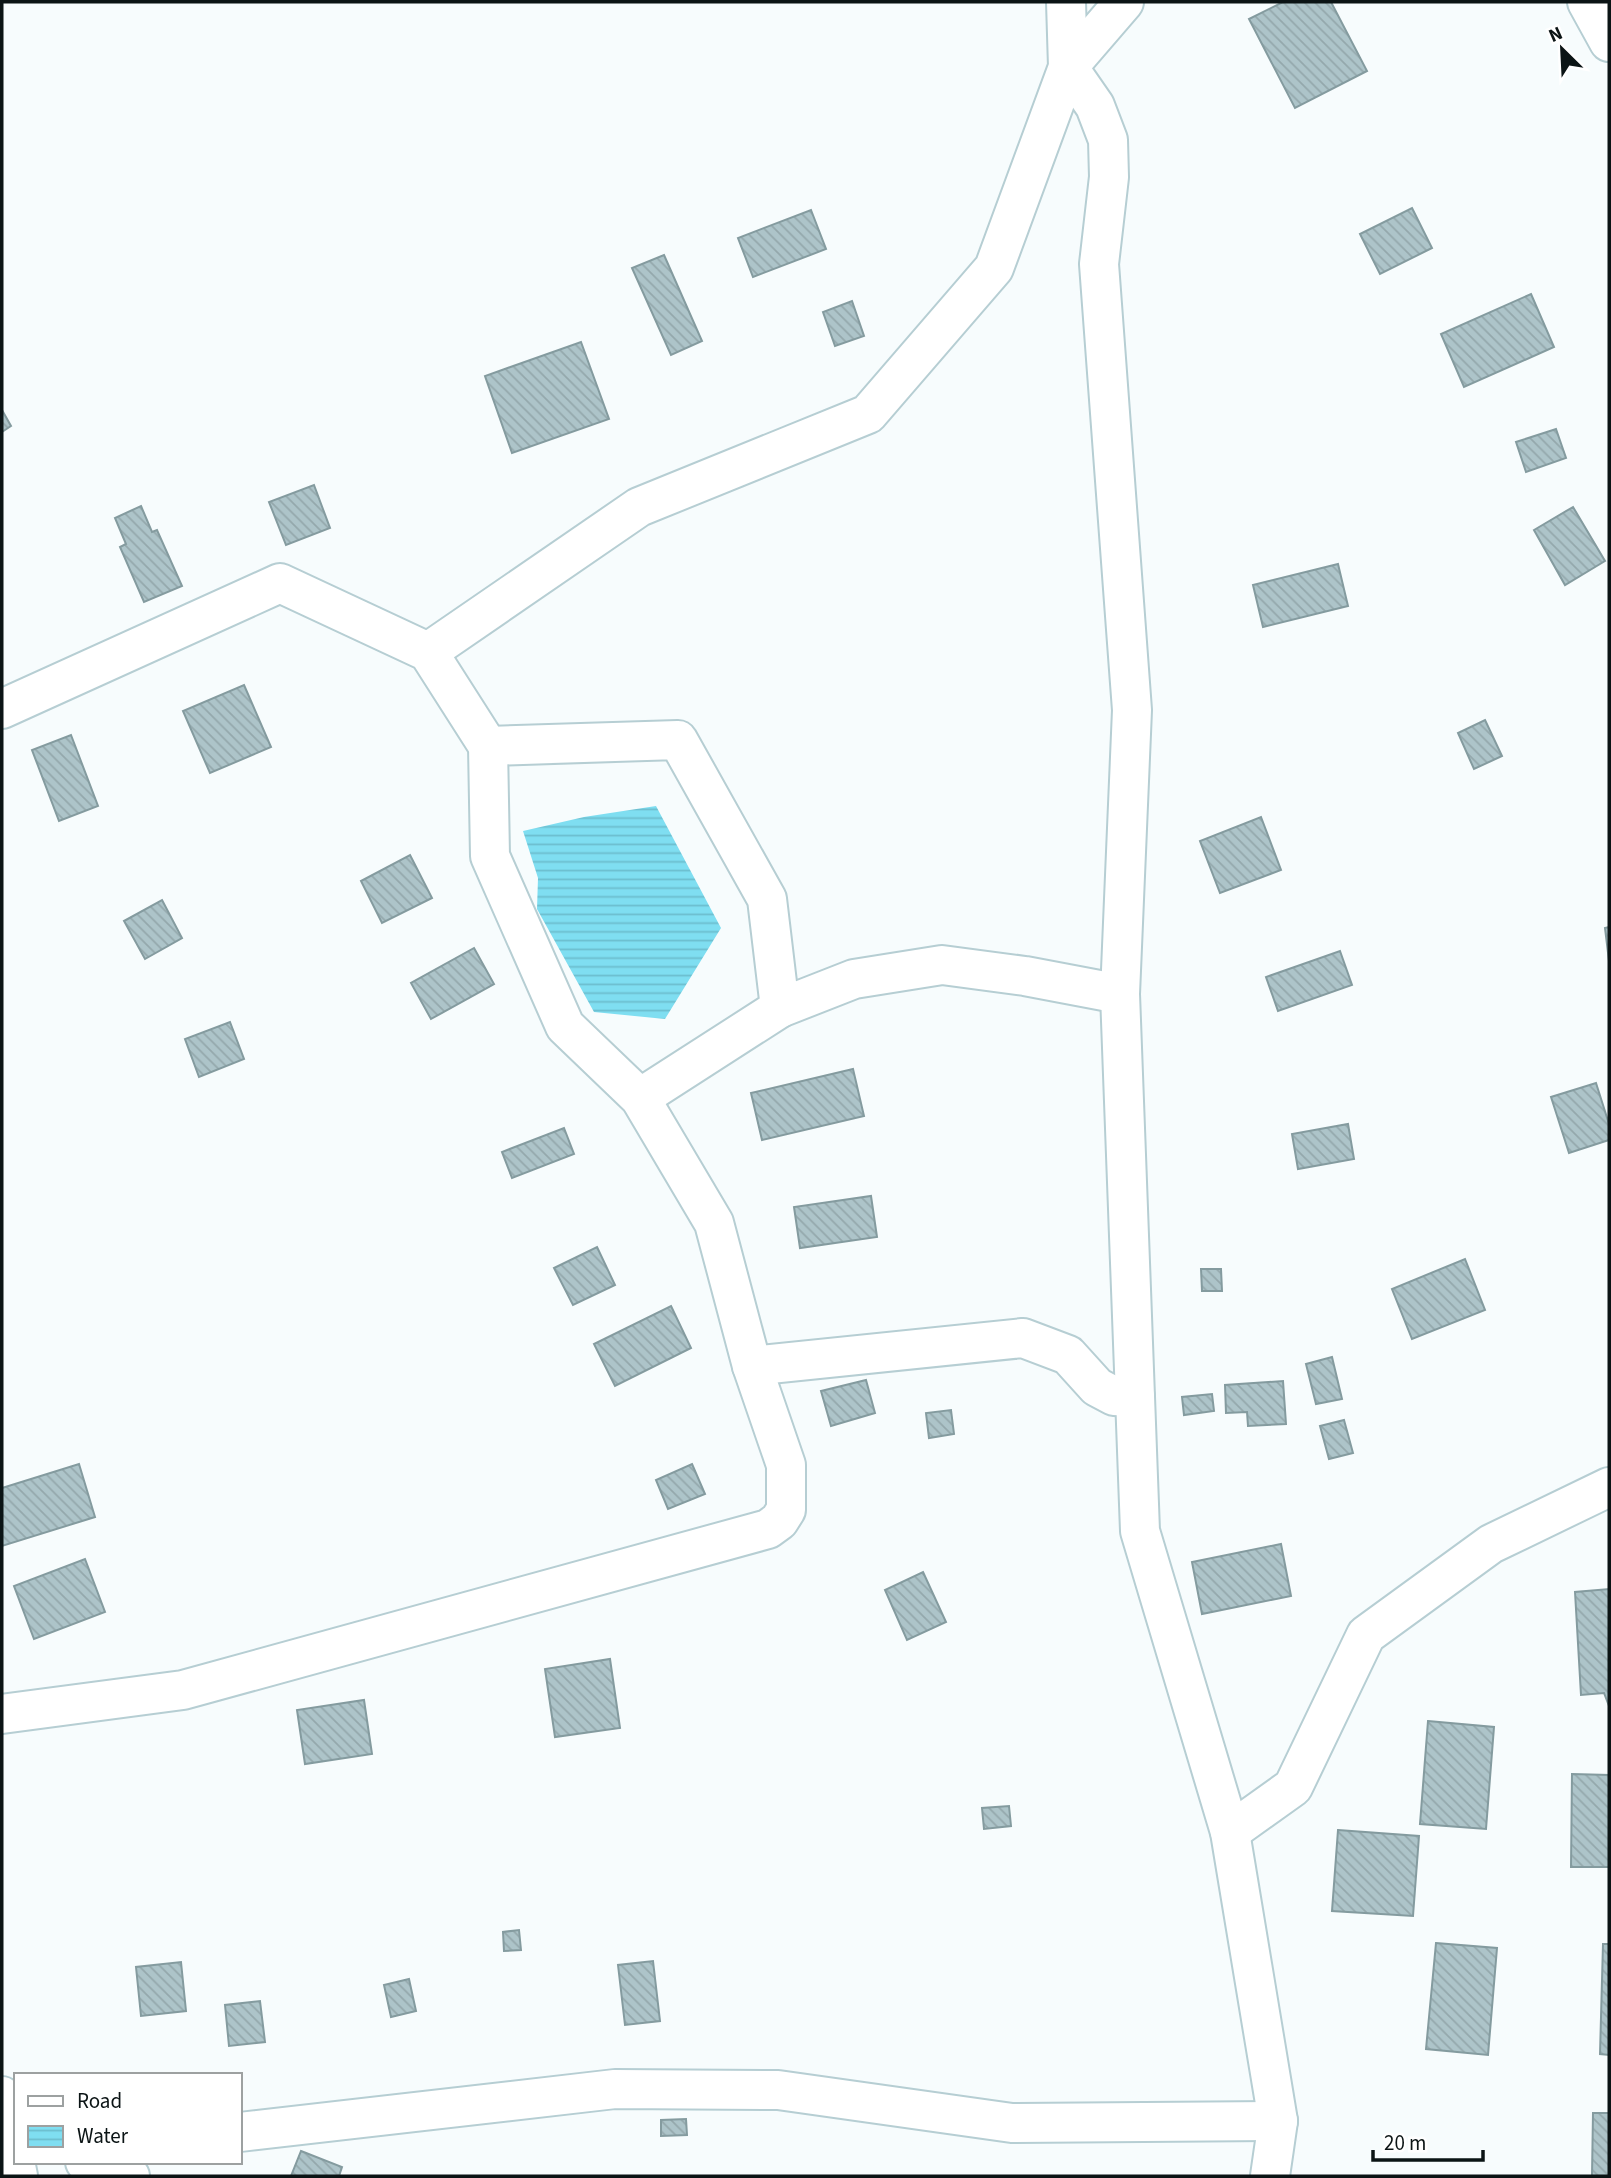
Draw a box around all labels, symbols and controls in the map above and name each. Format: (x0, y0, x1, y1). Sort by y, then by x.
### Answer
north arrow (1527, 14, 1597, 84)
text: N (1544, 20, 1567, 50)
legend (14, 2073, 242, 2164)
text: Road (77, 2086, 122, 2116)
scale bar (1373, 2118, 1483, 2162)
text: Water (77, 2121, 129, 2151)
text: 20 m (1384, 2128, 1426, 2158)

